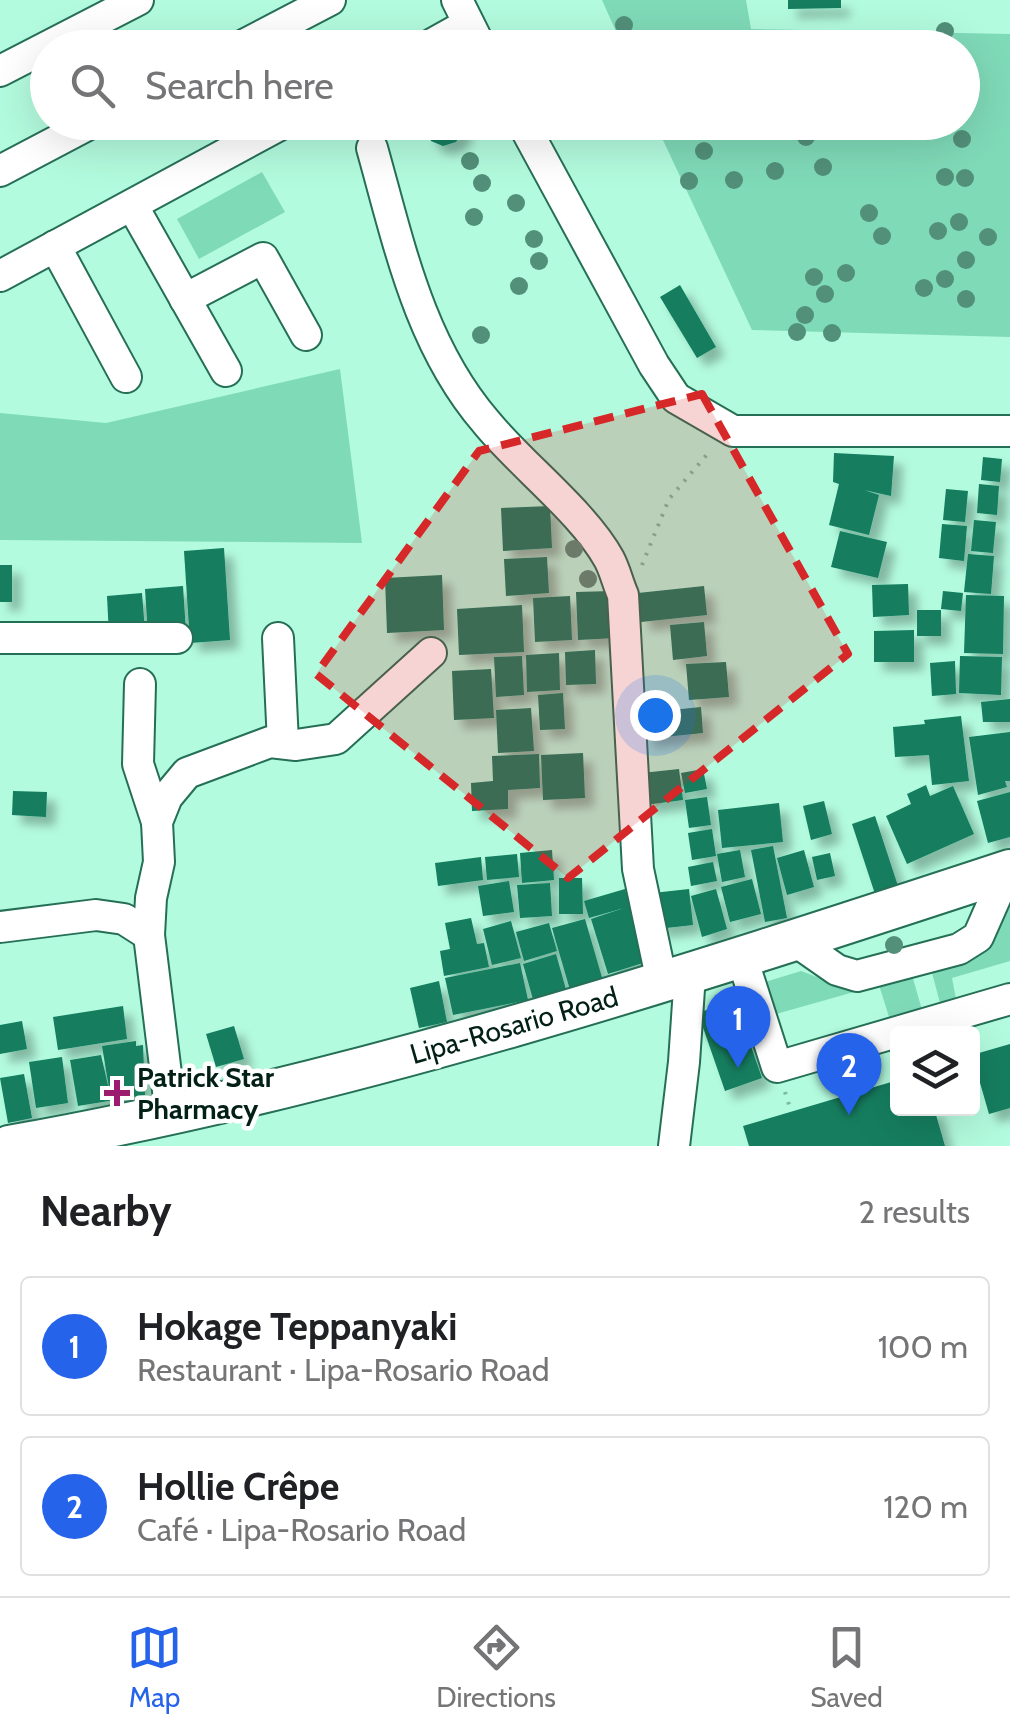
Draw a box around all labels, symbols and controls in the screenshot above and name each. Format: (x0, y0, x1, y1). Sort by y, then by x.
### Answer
search box (30, 30, 980, 140)
icon: search (65, 58, 120, 113)
text: Search here (145, 62, 334, 109)
your location (630, 690, 681, 741)
street label: Lipa-Rosario Road (406, 979, 622, 1071)
pin: 1 (706, 986, 770, 1068)
map controls (890, 1026, 980, 1116)
button: layers (890, 1026, 980, 1116)
pin: 2 (816, 1032, 882, 1115)
place label: Patrick Star Pharmacy (137, 1060, 275, 1126)
marker: Patrick Star Pharmacy (106, 1082, 128, 1104)
text: Nearby (40, 1185, 172, 1237)
text: 2 results (859, 1192, 970, 1231)
text: Hokage Teppanyaki (137, 1303, 457, 1350)
text: 1 (69, 1327, 80, 1366)
text: 100 m (878, 1327, 968, 1366)
text: Restaurant · Lipa-Rosario Road (137, 1350, 549, 1389)
text: Hollie Crêpe (137, 1463, 339, 1510)
text: 2 (66, 1487, 83, 1526)
text: 120 m (883, 1487, 968, 1526)
text: Café · Lipa-Rosario Road (137, 1510, 466, 1549)
tab: Map (127, 1620, 182, 1714)
tab: Directions (436, 1620, 556, 1714)
tab: Saved (810, 1620, 883, 1714)

